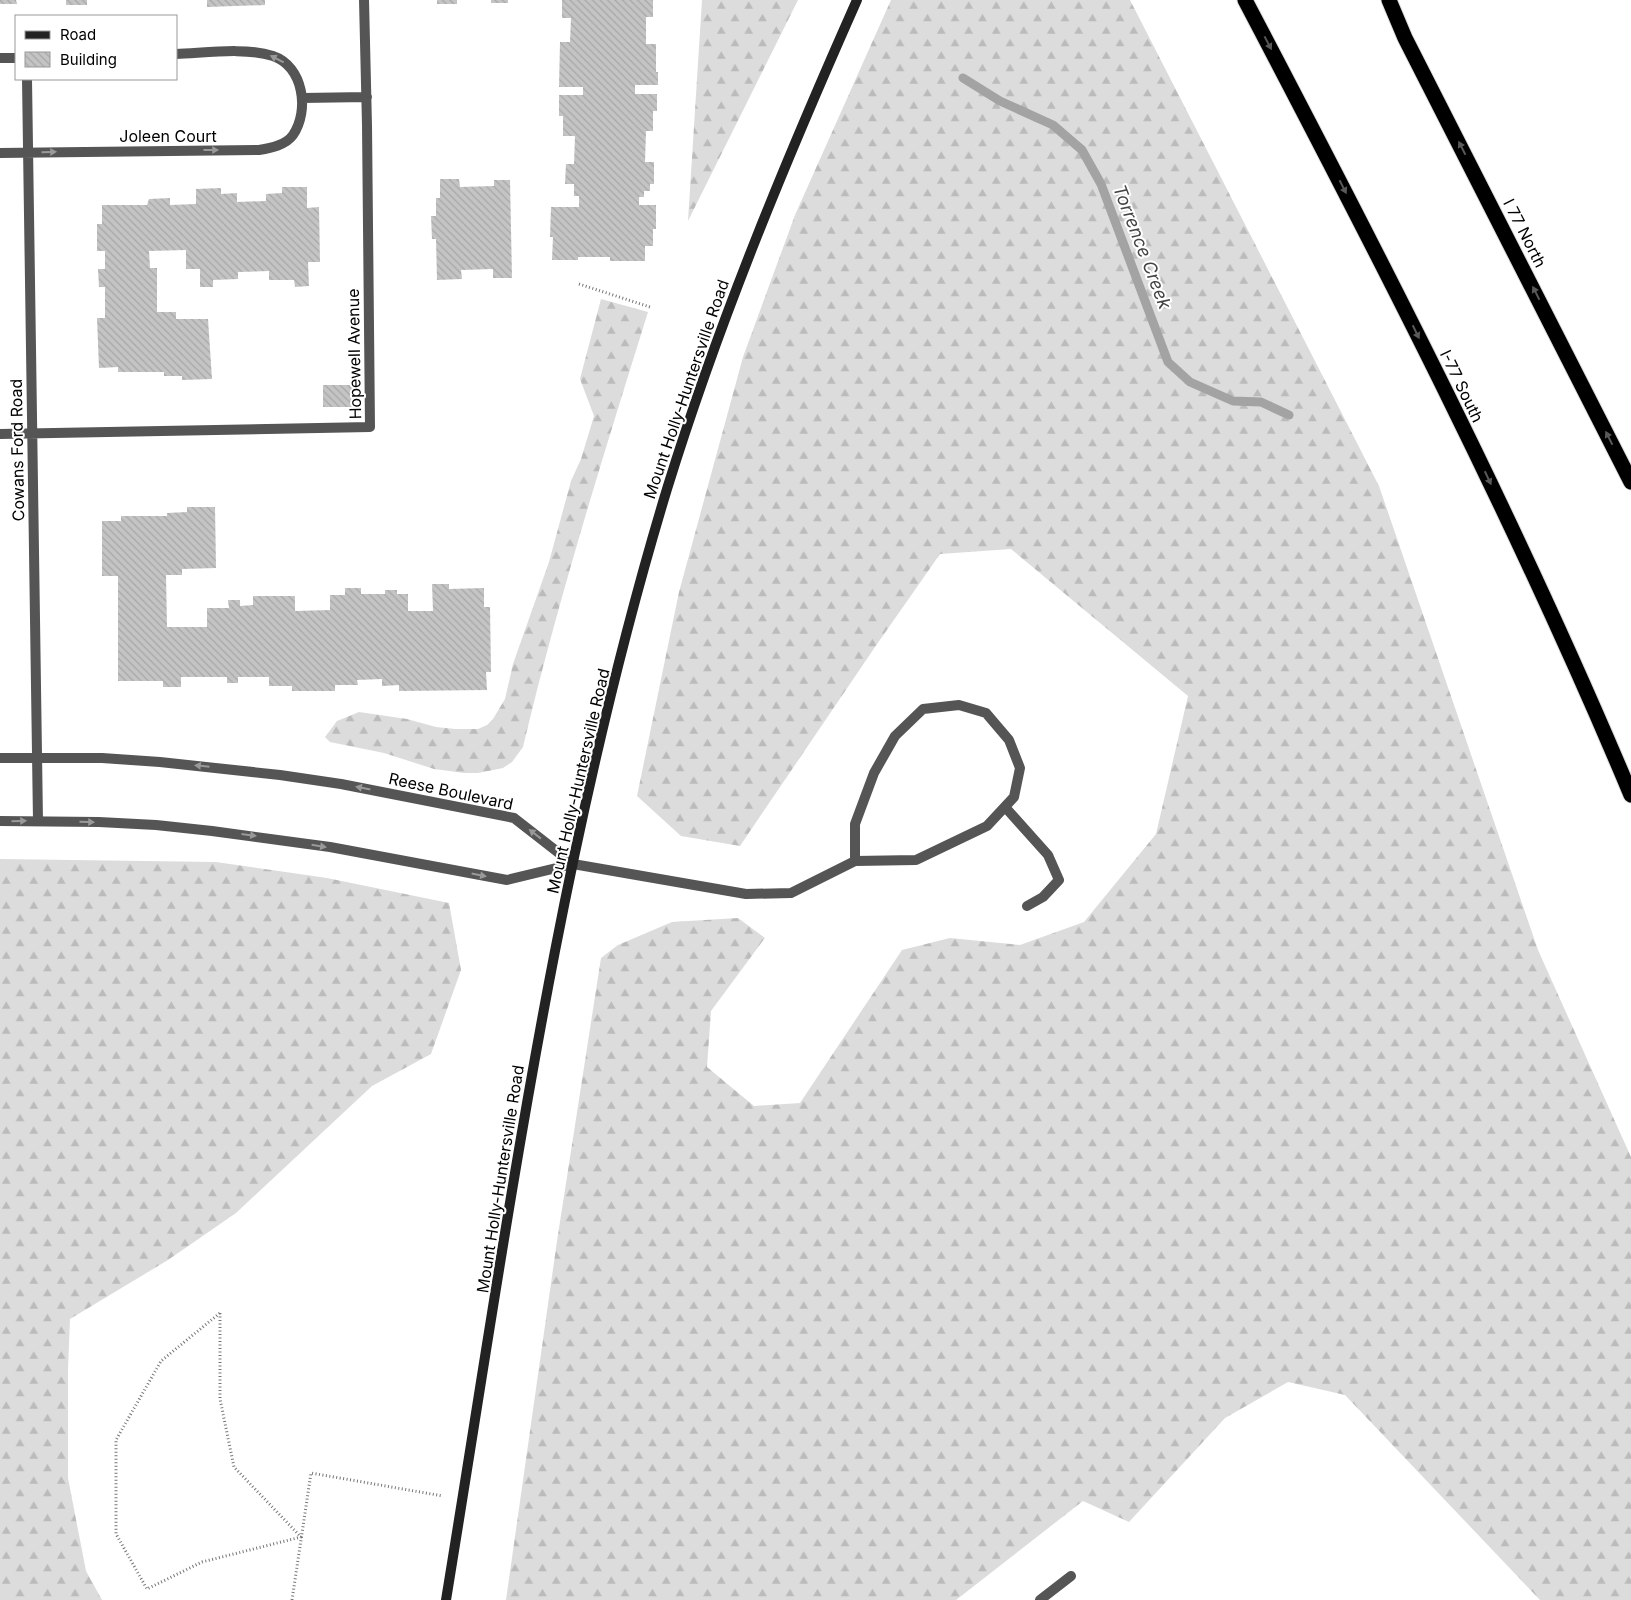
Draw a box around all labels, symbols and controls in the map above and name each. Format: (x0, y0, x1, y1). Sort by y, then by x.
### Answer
legend (15, 15, 178, 80)
text: Road (60, 25, 96, 44)
one-way arrow (1264, 36, 1272, 50)
text: Building (60, 50, 117, 69)
one-way arrow (270, 55, 285, 63)
street label: Joleen Court (119, 126, 217, 146)
one-way arrow (1458, 141, 1466, 155)
one-way arrow (203, 146, 219, 154)
one-way arrow (41, 148, 57, 156)
one-way arrow (1339, 180, 1347, 195)
water label: Torrence Creek (1109, 182, 1176, 313)
street label: I 77 North (1499, 195, 1551, 271)
street label: Mount Holly-Huntersville Road (639, 277, 733, 501)
one-way arrow (1532, 286, 1540, 300)
street label: Hopewell Avenue (343, 288, 365, 420)
one-way arrow (1412, 325, 1420, 340)
street label: I-77 South (1436, 346, 1488, 426)
street label: Cowans Ford Road (6, 379, 28, 521)
one-way arrow (1605, 431, 1613, 445)
one-way arrow (1484, 471, 1492, 485)
street label: Mount Holly-Huntersville Road (542, 666, 614, 896)
one-way arrow (194, 762, 210, 770)
street label: Reese Boulevard (387, 768, 515, 814)
one-way arrow (355, 784, 371, 792)
one-way arrow (11, 817, 27, 825)
one-way arrow (79, 818, 95, 826)
one-way arrow (529, 828, 542, 839)
one-way arrow (241, 831, 257, 839)
one-way arrow (312, 842, 328, 850)
one-way arrow (471, 872, 487, 880)
street label: Mount Holly-Huntersville Road (472, 1064, 528, 1294)

